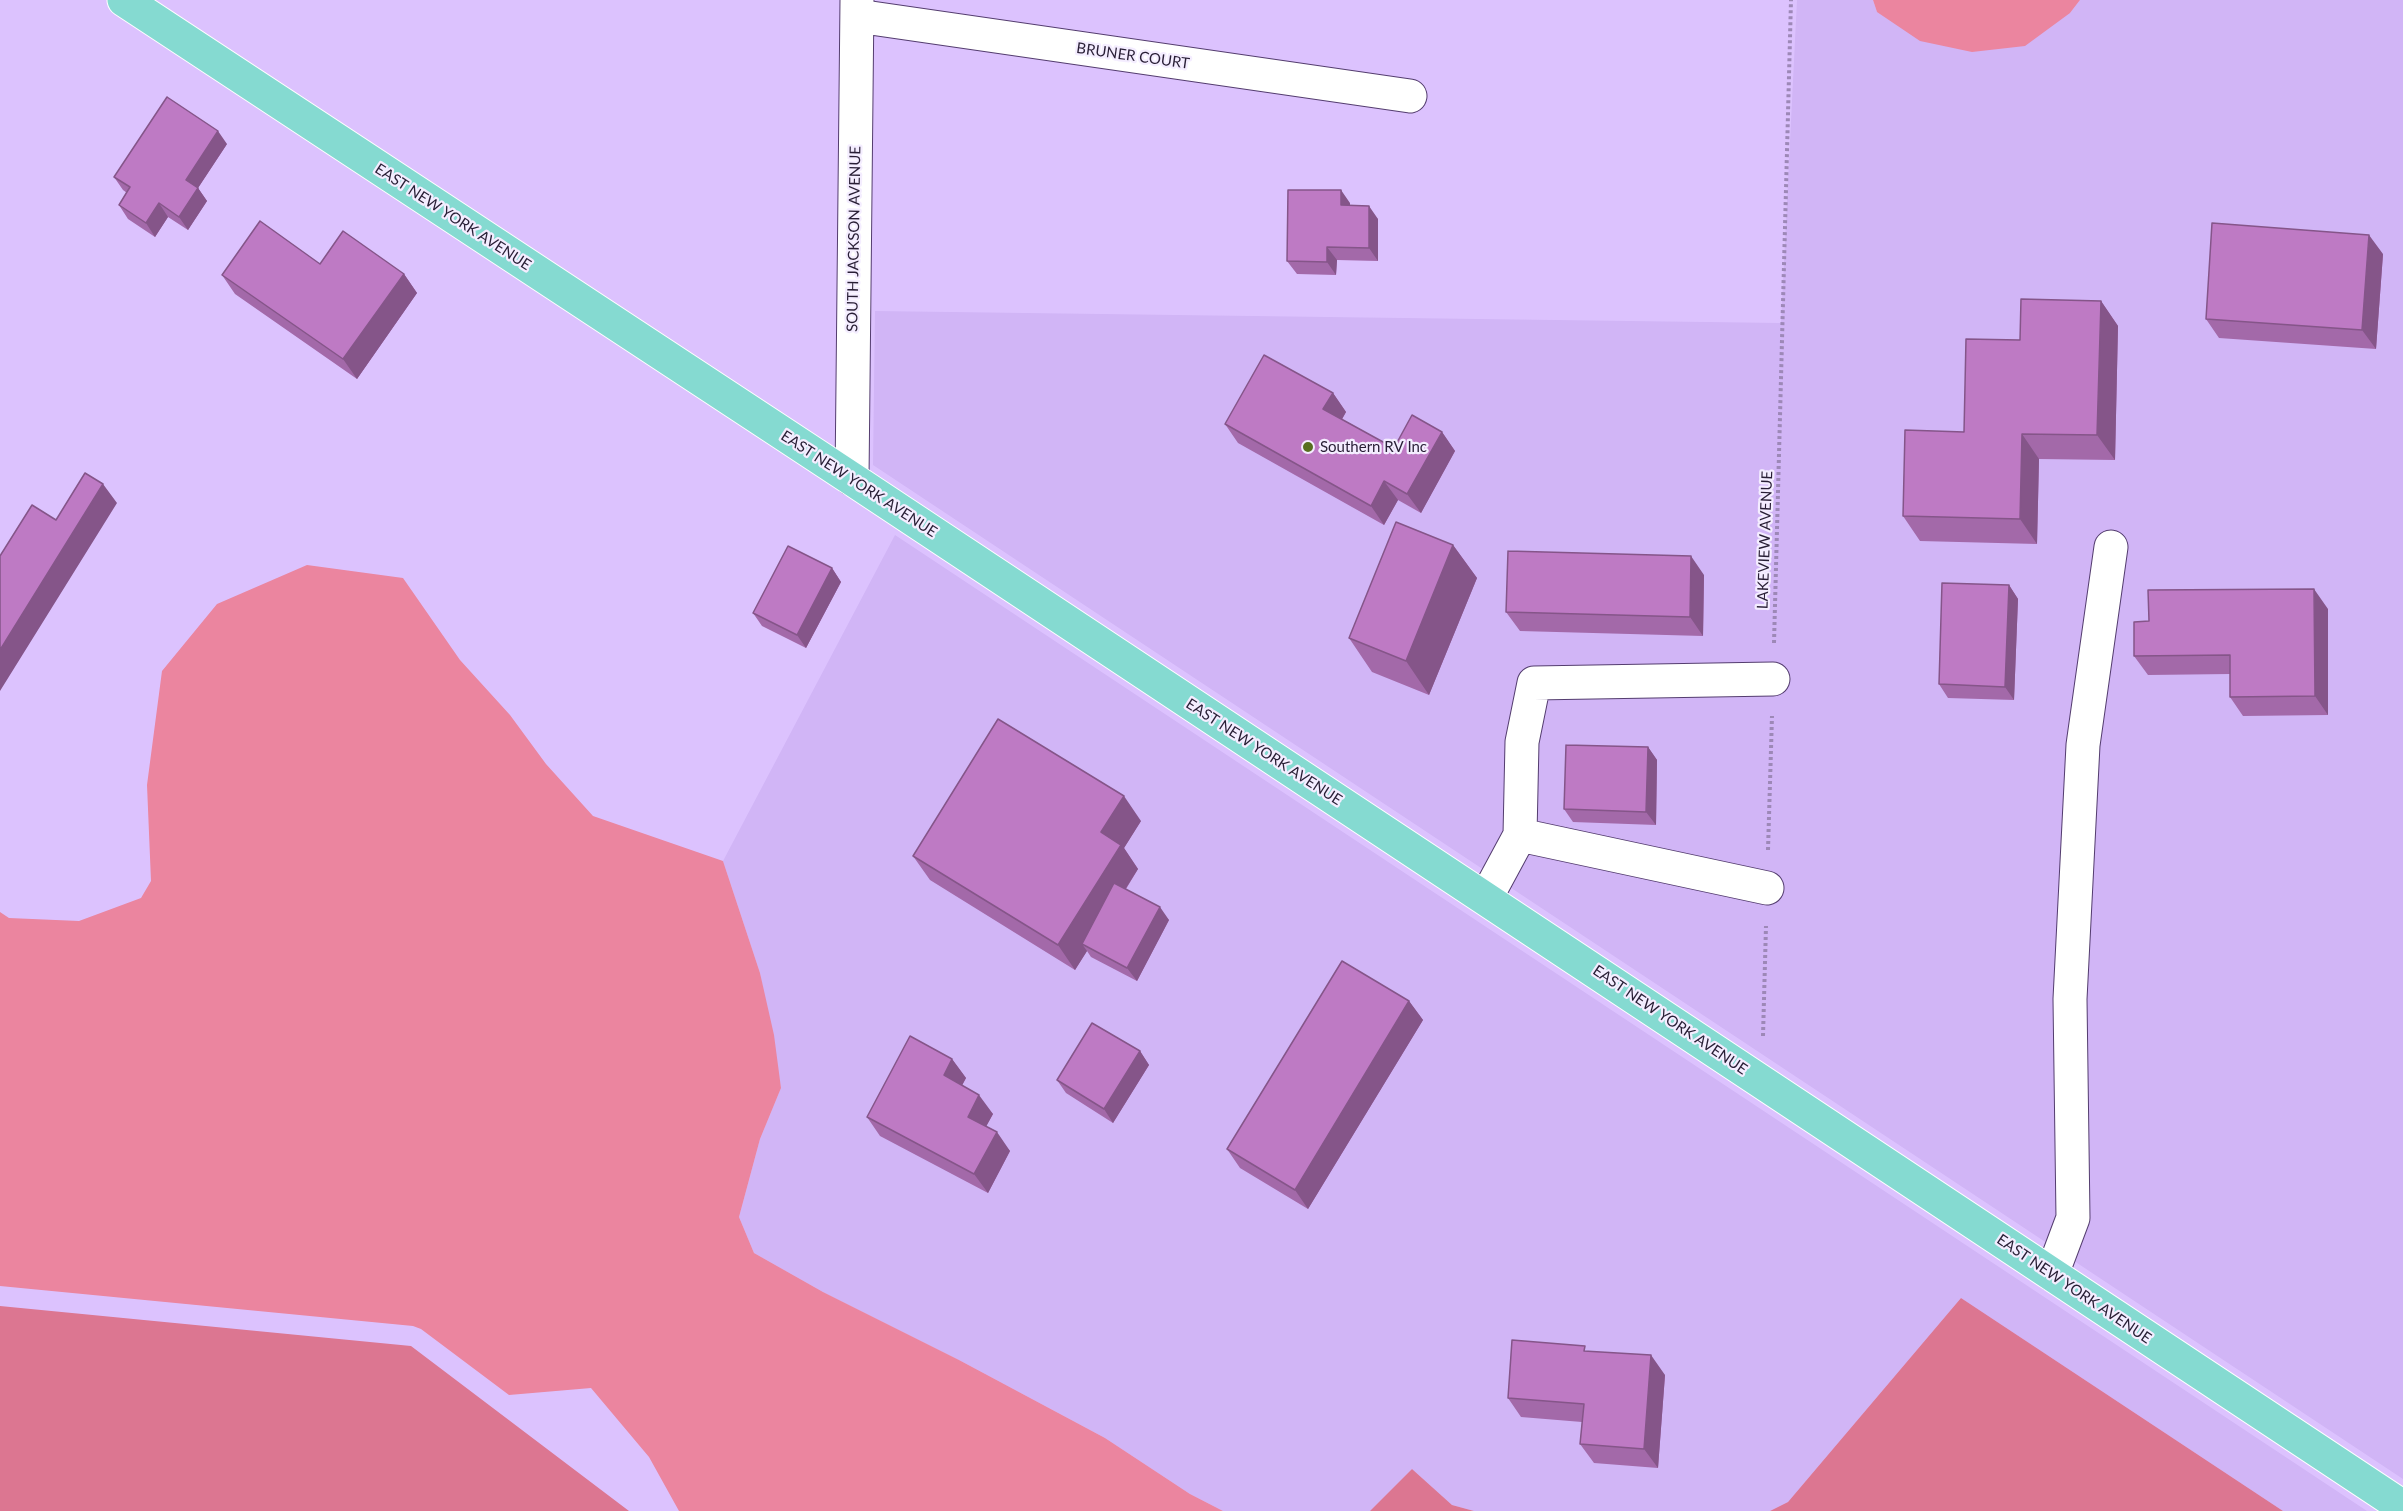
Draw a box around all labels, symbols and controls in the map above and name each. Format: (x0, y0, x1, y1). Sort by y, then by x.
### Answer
street label: BRUNER COURT (1075, 39, 1191, 73)
street label: SOUTH JACKSON AVENUE (843, 146, 865, 332)
street label: EAST NEW YORK AVENUE (372, 160, 534, 274)
street label: EAST NEW YORK AVENUE (778, 427, 940, 541)
place label: Southern RV Inc (1320, 438, 1427, 456)
marker: Southern RV Inc (1301, 440, 1315, 454)
street label: LAKEVIEW AVENUE (1754, 471, 1776, 609)
street label: EAST NEW YORK AVENUE (1183, 695, 1345, 809)
street label: EAST NEW YORK AVENUE (1589, 962, 1751, 1078)
street label: EAST NEW YORK AVENUE (1993, 1231, 2155, 1347)

